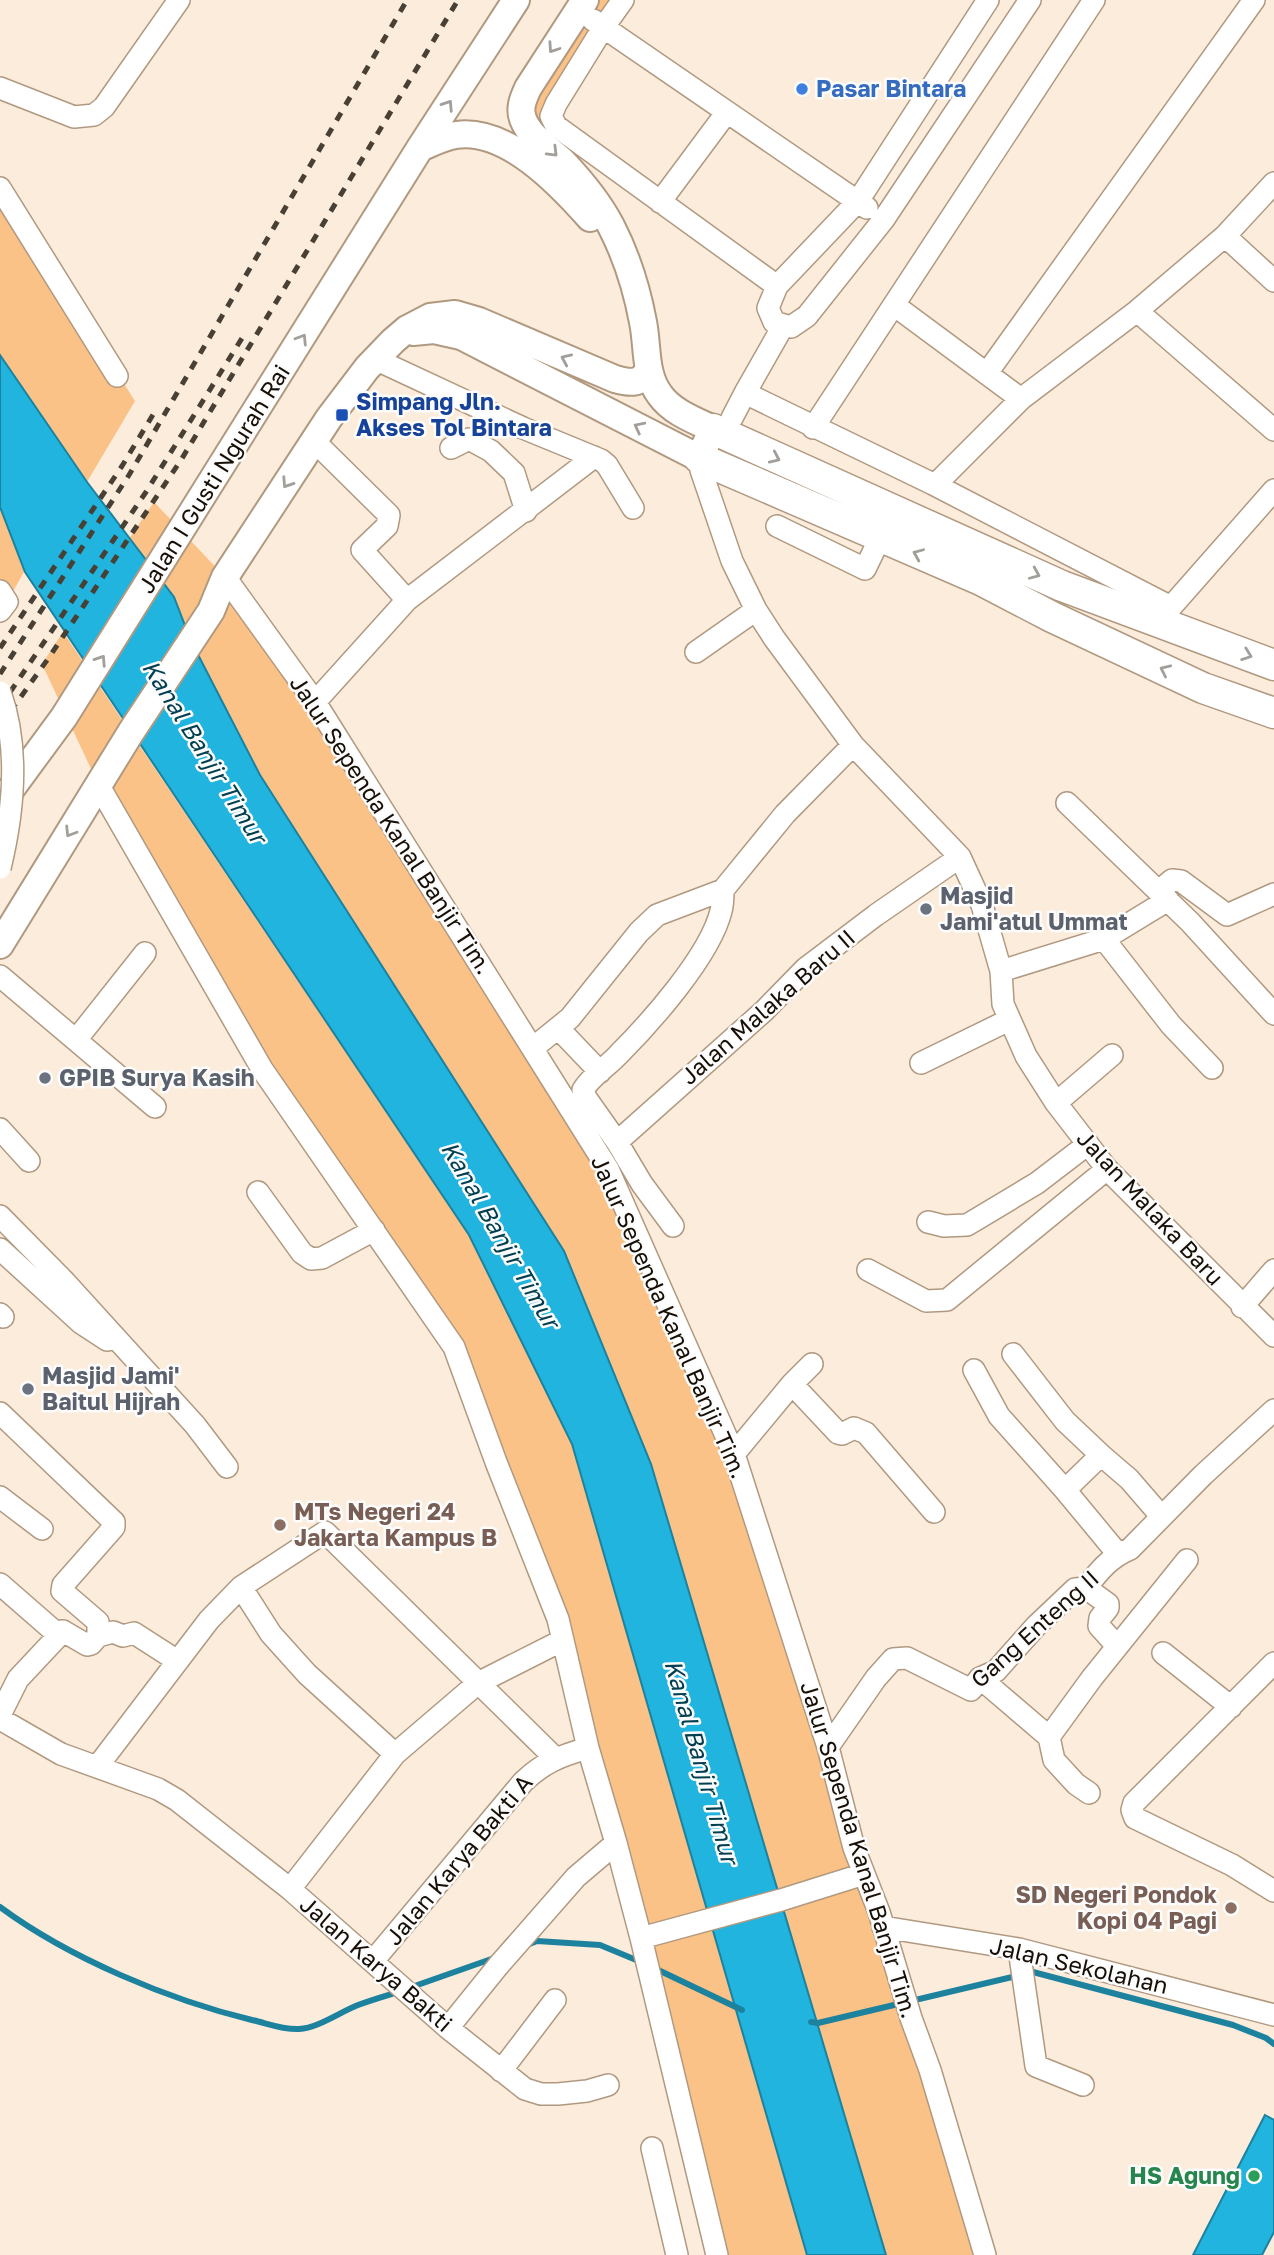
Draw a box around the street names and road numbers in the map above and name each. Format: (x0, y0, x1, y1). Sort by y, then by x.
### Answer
street label: Jalan I Gusti Ngurah Rai (131, 359, 295, 598)
street label: Jalur Sependa Kanal Banjir Tim. (285, 670, 499, 979)
street label: Jalan Malaka Baru II (674, 923, 860, 1090)
street label: Jalan Malaka Baru (1072, 1124, 1230, 1291)
street label: Jalur Sependa Kanal Banjir Tim. (586, 1151, 754, 1482)
street label: Gang Enteng II (965, 1564, 1104, 1693)
street label: Jalur Sependa Kanal Banjir Tim. (795, 1678, 925, 2021)
street label: Jalan Karya Bakti A (379, 1769, 538, 1950)
street label: Jalan Karya Bakti (295, 1890, 458, 2037)
street label: Jalan Sekolahan (987, 1931, 1171, 1999)

